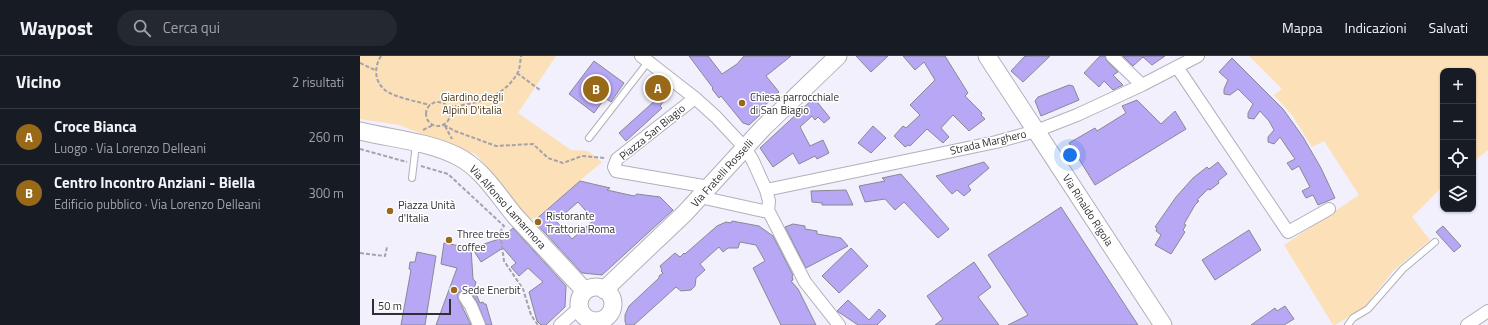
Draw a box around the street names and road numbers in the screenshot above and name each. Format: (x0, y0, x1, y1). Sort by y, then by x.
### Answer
street label: Piazza San Biagio (616, 100, 689, 164)
street label: Strada Marghero (948, 125, 1028, 159)
street label: Via Fratelli Rosselli (687, 135, 757, 211)
street label: Via Alfonso Lamarmora (466, 161, 550, 253)
street label: Via Rinaldo Rigola (1059, 171, 1117, 249)

